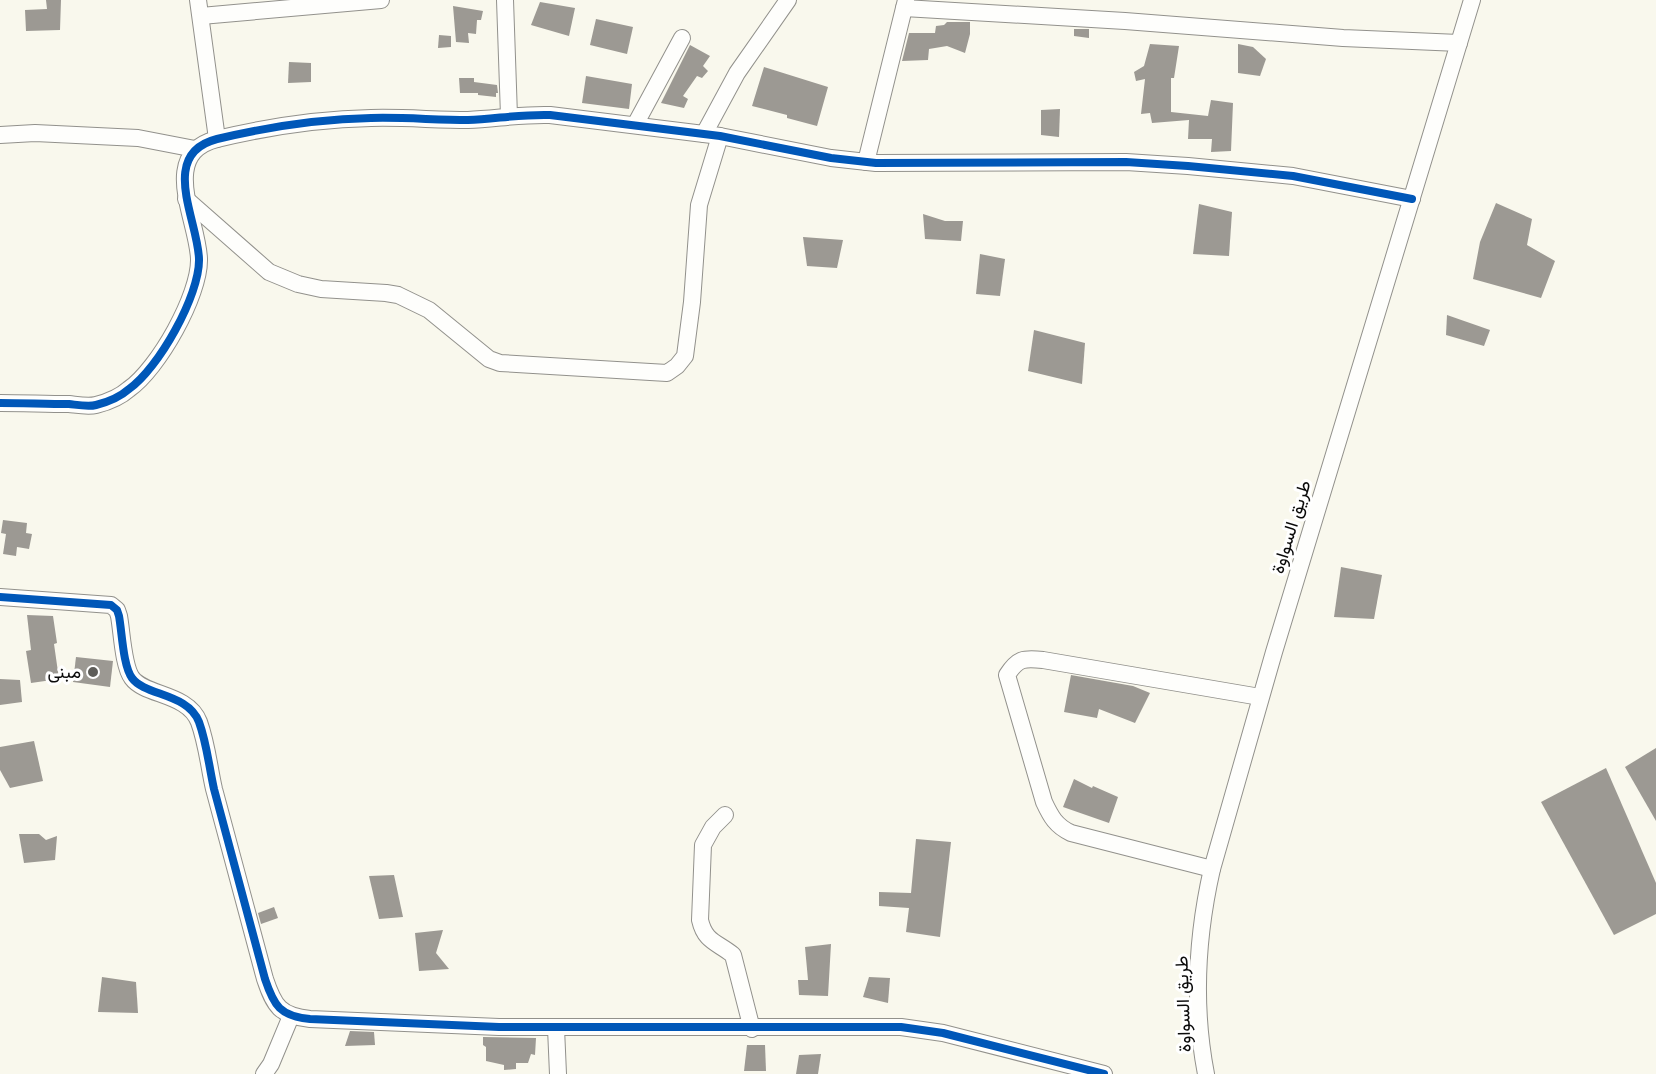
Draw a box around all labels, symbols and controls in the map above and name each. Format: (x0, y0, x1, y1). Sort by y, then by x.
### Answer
street label: طريق السواوة (1266, 478, 1316, 576)
place label: مبنى (47, 661, 81, 683)
marker: مبنى (86, 665, 100, 679)
street label: طريق السواوة (1170, 955, 1196, 1053)

